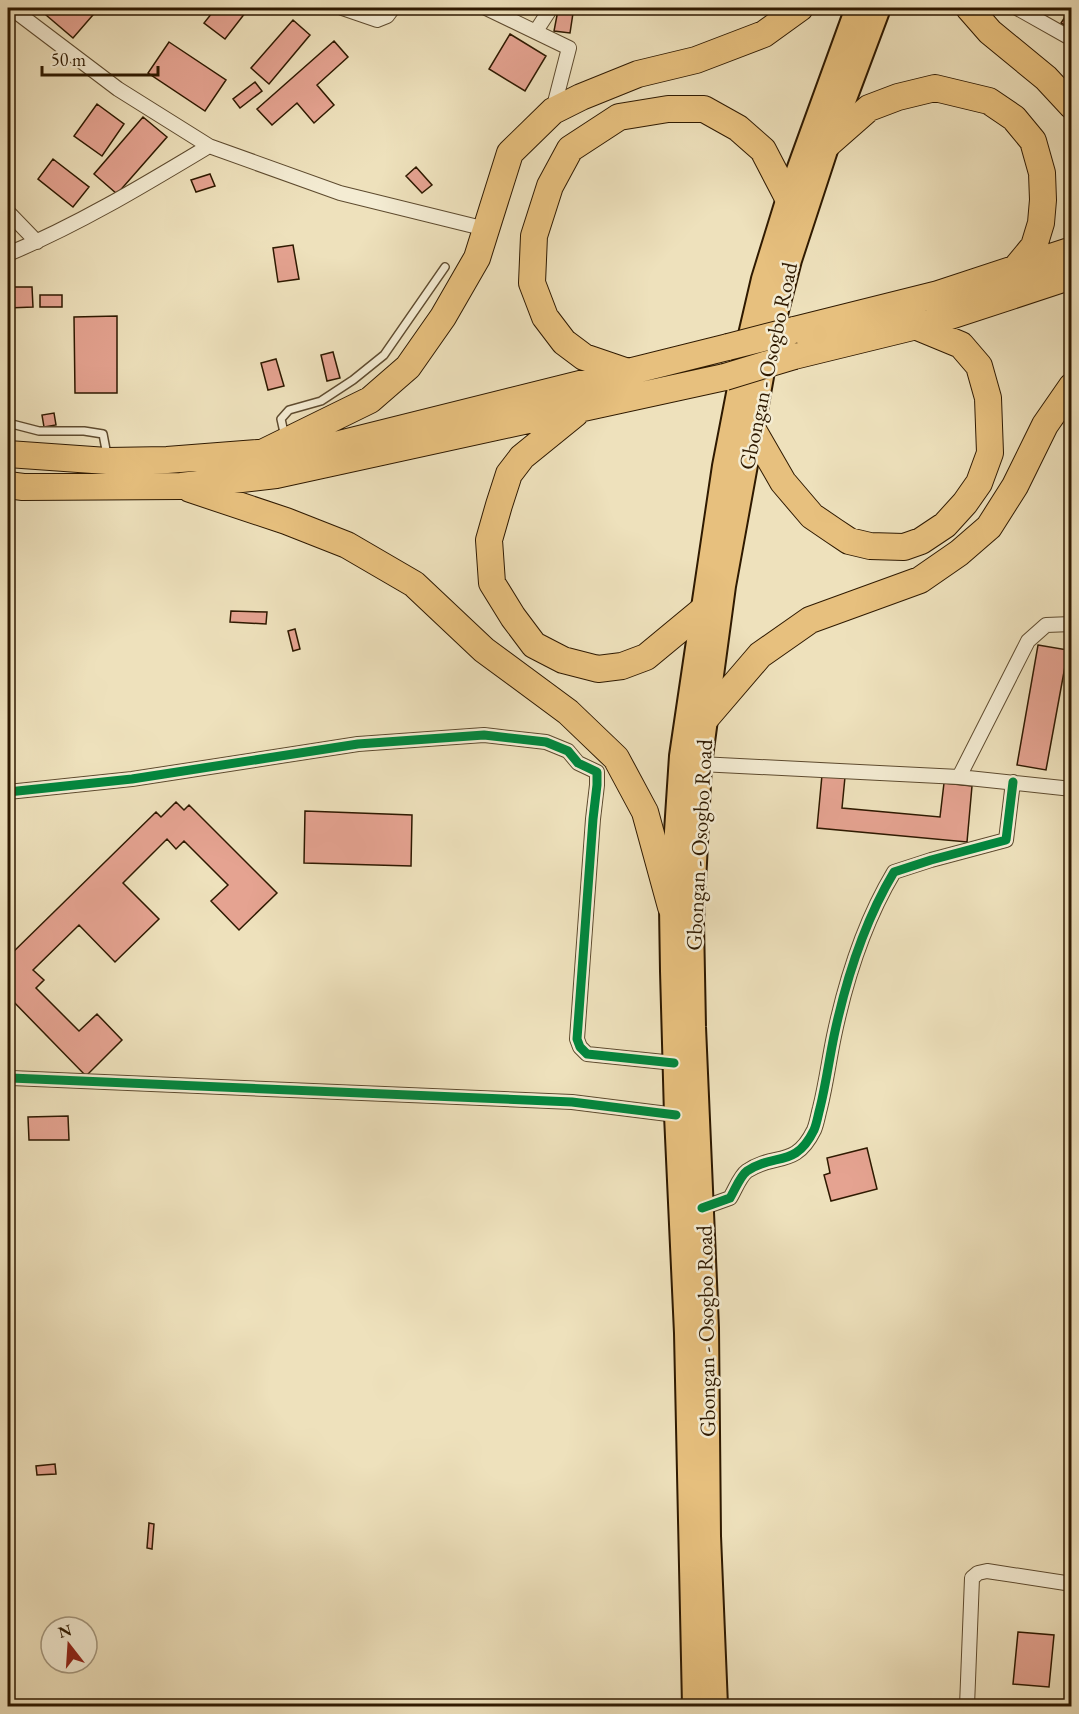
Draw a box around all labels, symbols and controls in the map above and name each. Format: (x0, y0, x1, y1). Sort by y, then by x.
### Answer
scale bar (42, 39, 158, 77)
text: 50 m (51, 48, 86, 71)
street label: Gbongan - Osogbo Road (732, 259, 804, 473)
street label: Gbongan - Osogbo Road (679, 738, 719, 951)
street label: Gbongan - Osogbo Road (690, 1224, 722, 1437)
north arrow (39, 1615, 99, 1675)
text: N (55, 1619, 74, 1643)

